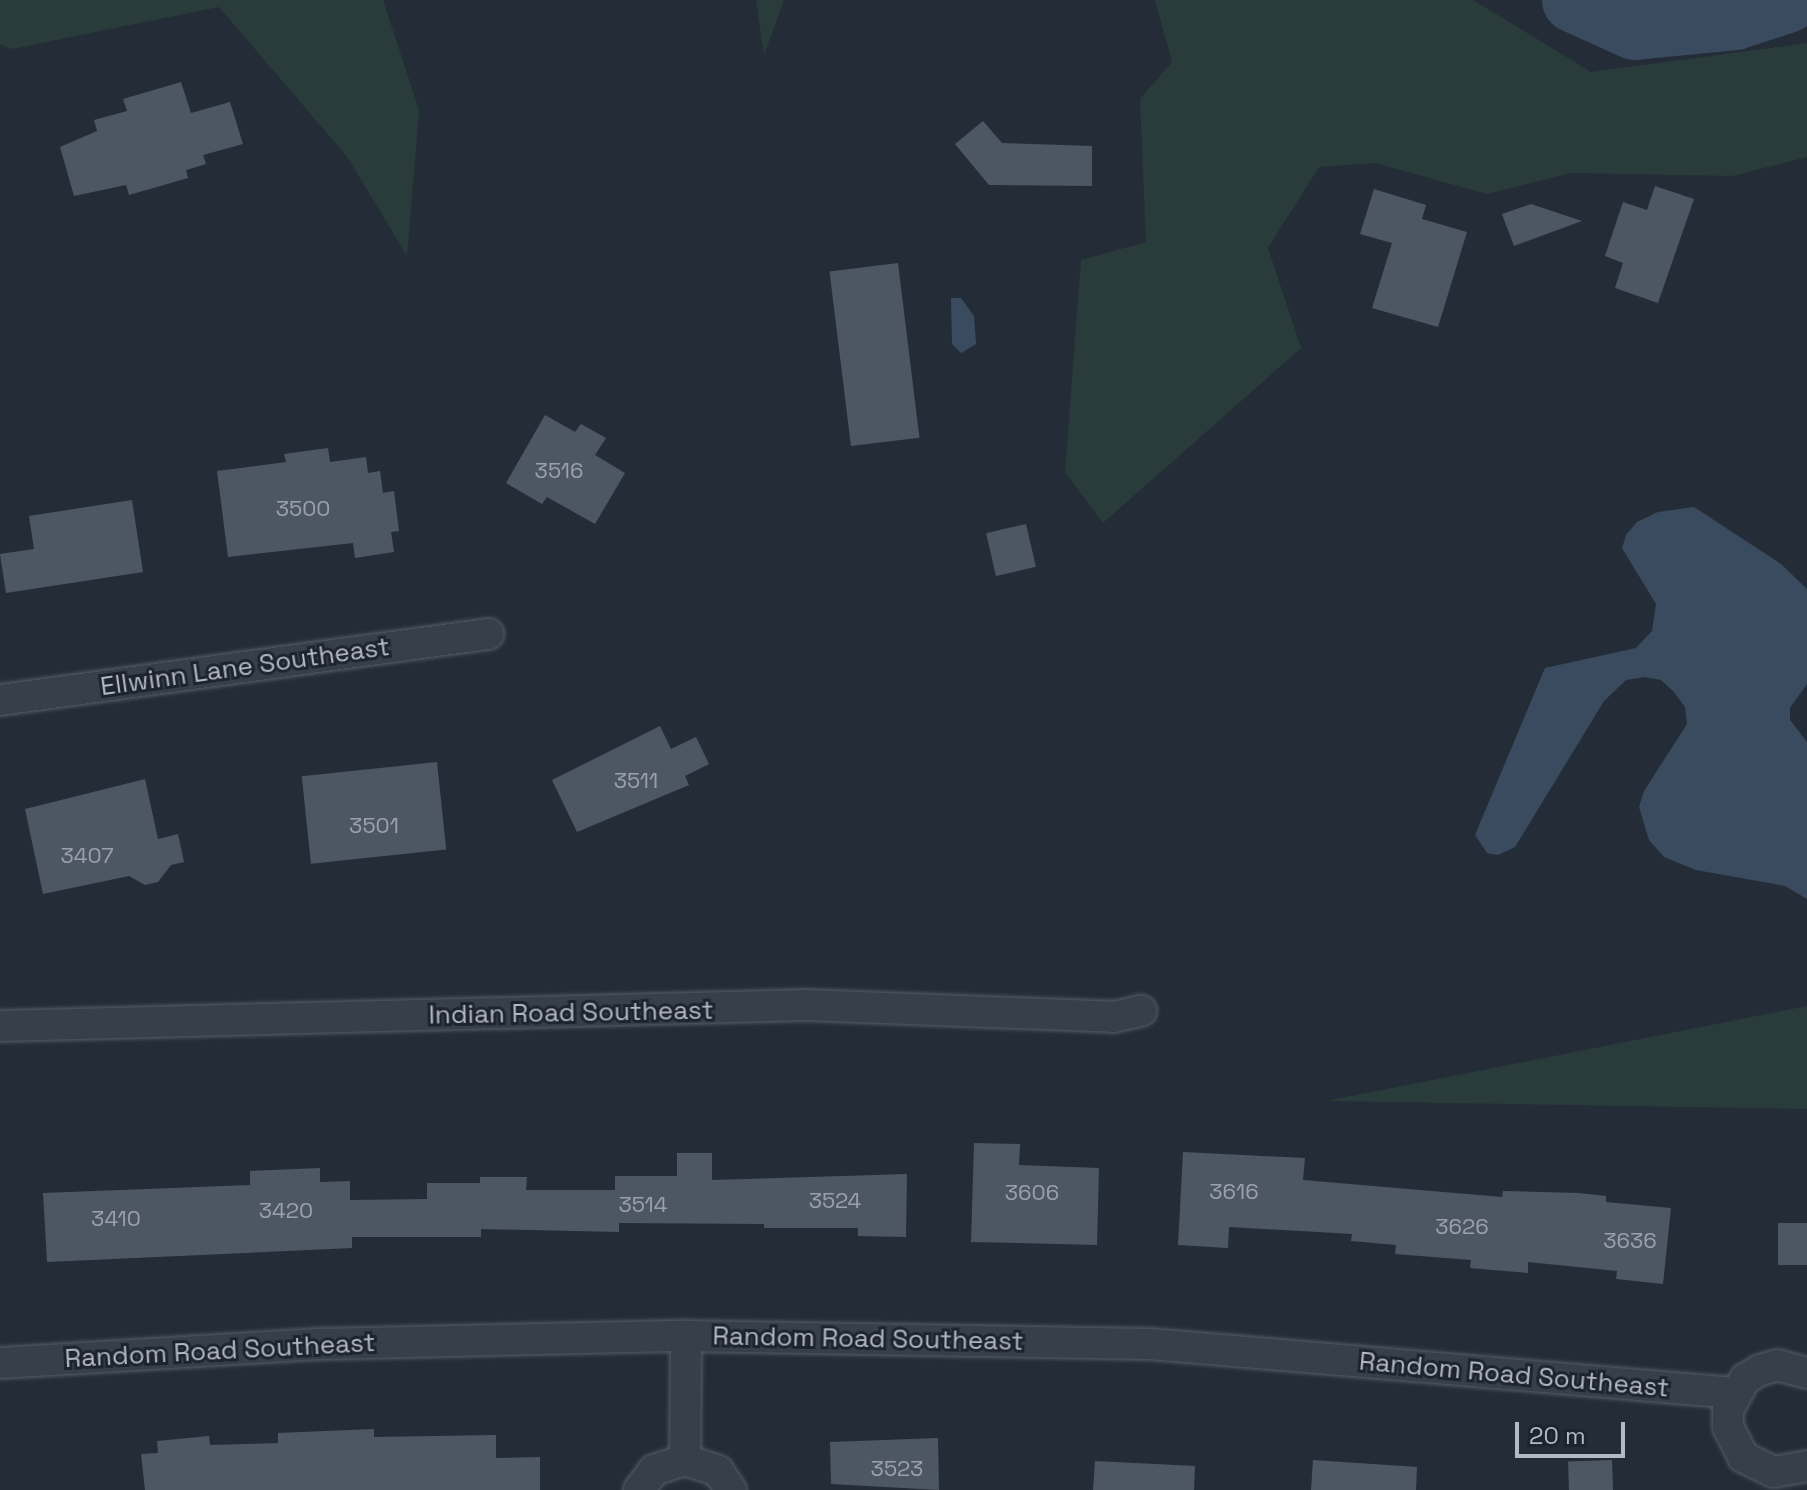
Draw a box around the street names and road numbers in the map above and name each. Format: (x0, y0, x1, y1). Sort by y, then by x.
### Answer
street label: Ellwinn Lane Southeast (98, 631, 392, 703)
street label: Indian Road Southeast (428, 995, 714, 1031)
street label: Random Road Southeast (712, 1321, 1024, 1357)
street label: Random Road Southeast (64, 1327, 376, 1375)
street label: Random Road Southeast (1358, 1346, 1670, 1404)

